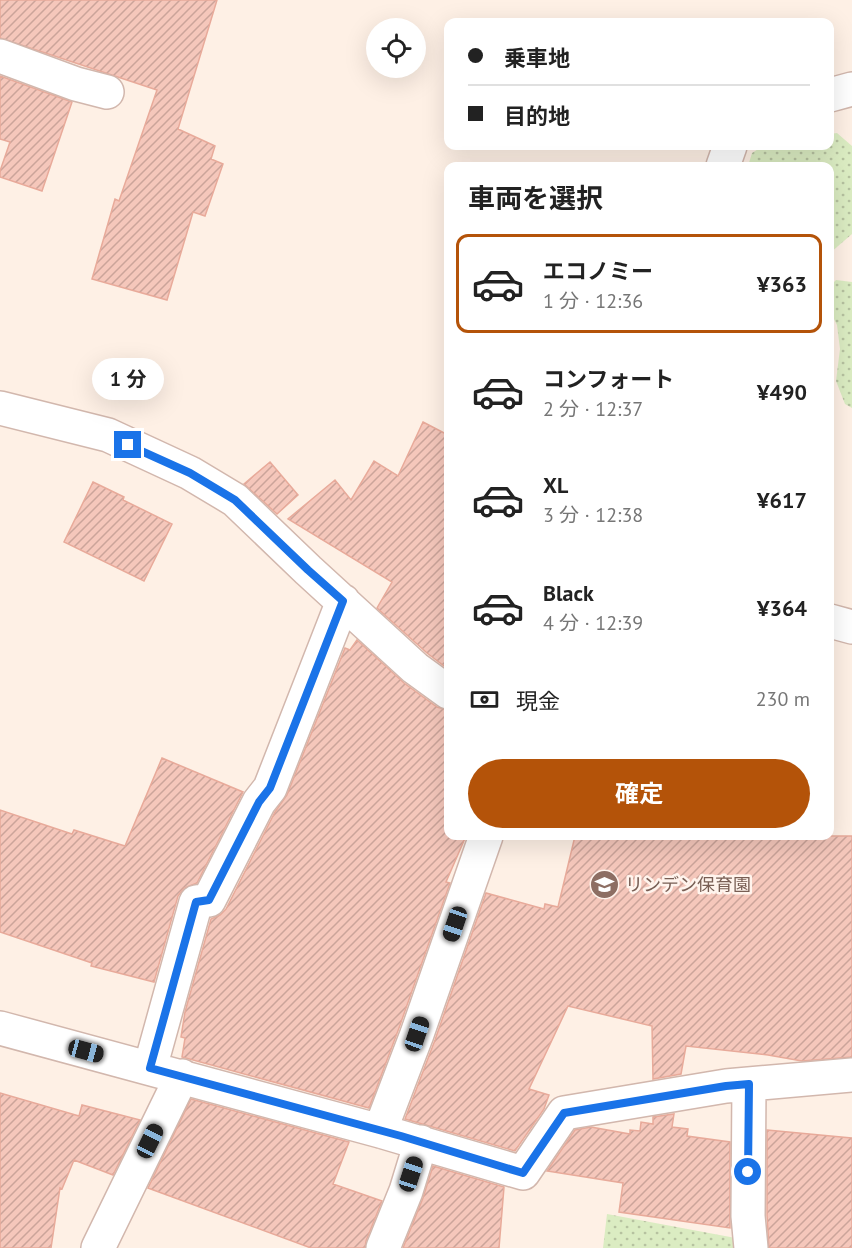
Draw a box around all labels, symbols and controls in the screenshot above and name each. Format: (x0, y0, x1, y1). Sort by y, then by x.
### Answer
map controls (366, 18, 426, 78)
button: locate (366, 18, 426, 78)
text: 乗車地 (504, 44, 570, 72)
text: 目的地 (504, 102, 570, 130)
text: 車両を選択 (468, 181, 603, 215)
icon: car (471, 257, 525, 311)
text: エコノミー (543, 257, 653, 285)
text: ¥363 (757, 270, 807, 298)
text: 1 分 · 12:36 (543, 288, 643, 314)
callout: 1 分 (92, 358, 164, 400)
icon: car (471, 365, 525, 419)
text: コンフォート (543, 365, 674, 393)
text: 1 分 (110, 366, 146, 392)
text: ¥490 (757, 378, 807, 406)
text: 2 分 · 12:37 (543, 396, 643, 422)
route end (114, 431, 141, 458)
text: XL (543, 471, 568, 499)
icon: car (471, 473, 525, 527)
text: ¥617 (757, 486, 807, 514)
text: 3 分 · 12:38 (543, 502, 643, 528)
text: Black (543, 579, 594, 607)
icon: car (471, 581, 525, 635)
text: ¥364 (757, 594, 807, 622)
text: 4 分 · 12:39 (543, 610, 643, 636)
icon: cash (468, 683, 501, 716)
text: 230 m (756, 686, 810, 712)
text: 現金 (516, 687, 560, 715)
button: 確定 (468, 759, 810, 828)
school or university icon: リンデン保育園 (588, 868, 620, 900)
place label: リンデン保育園 (625, 873, 751, 896)
car (441, 904, 469, 944)
car (403, 1014, 431, 1054)
car (66, 1038, 106, 1064)
car (134, 1121, 166, 1161)
car (397, 1154, 425, 1194)
route start (734, 1158, 761, 1185)

